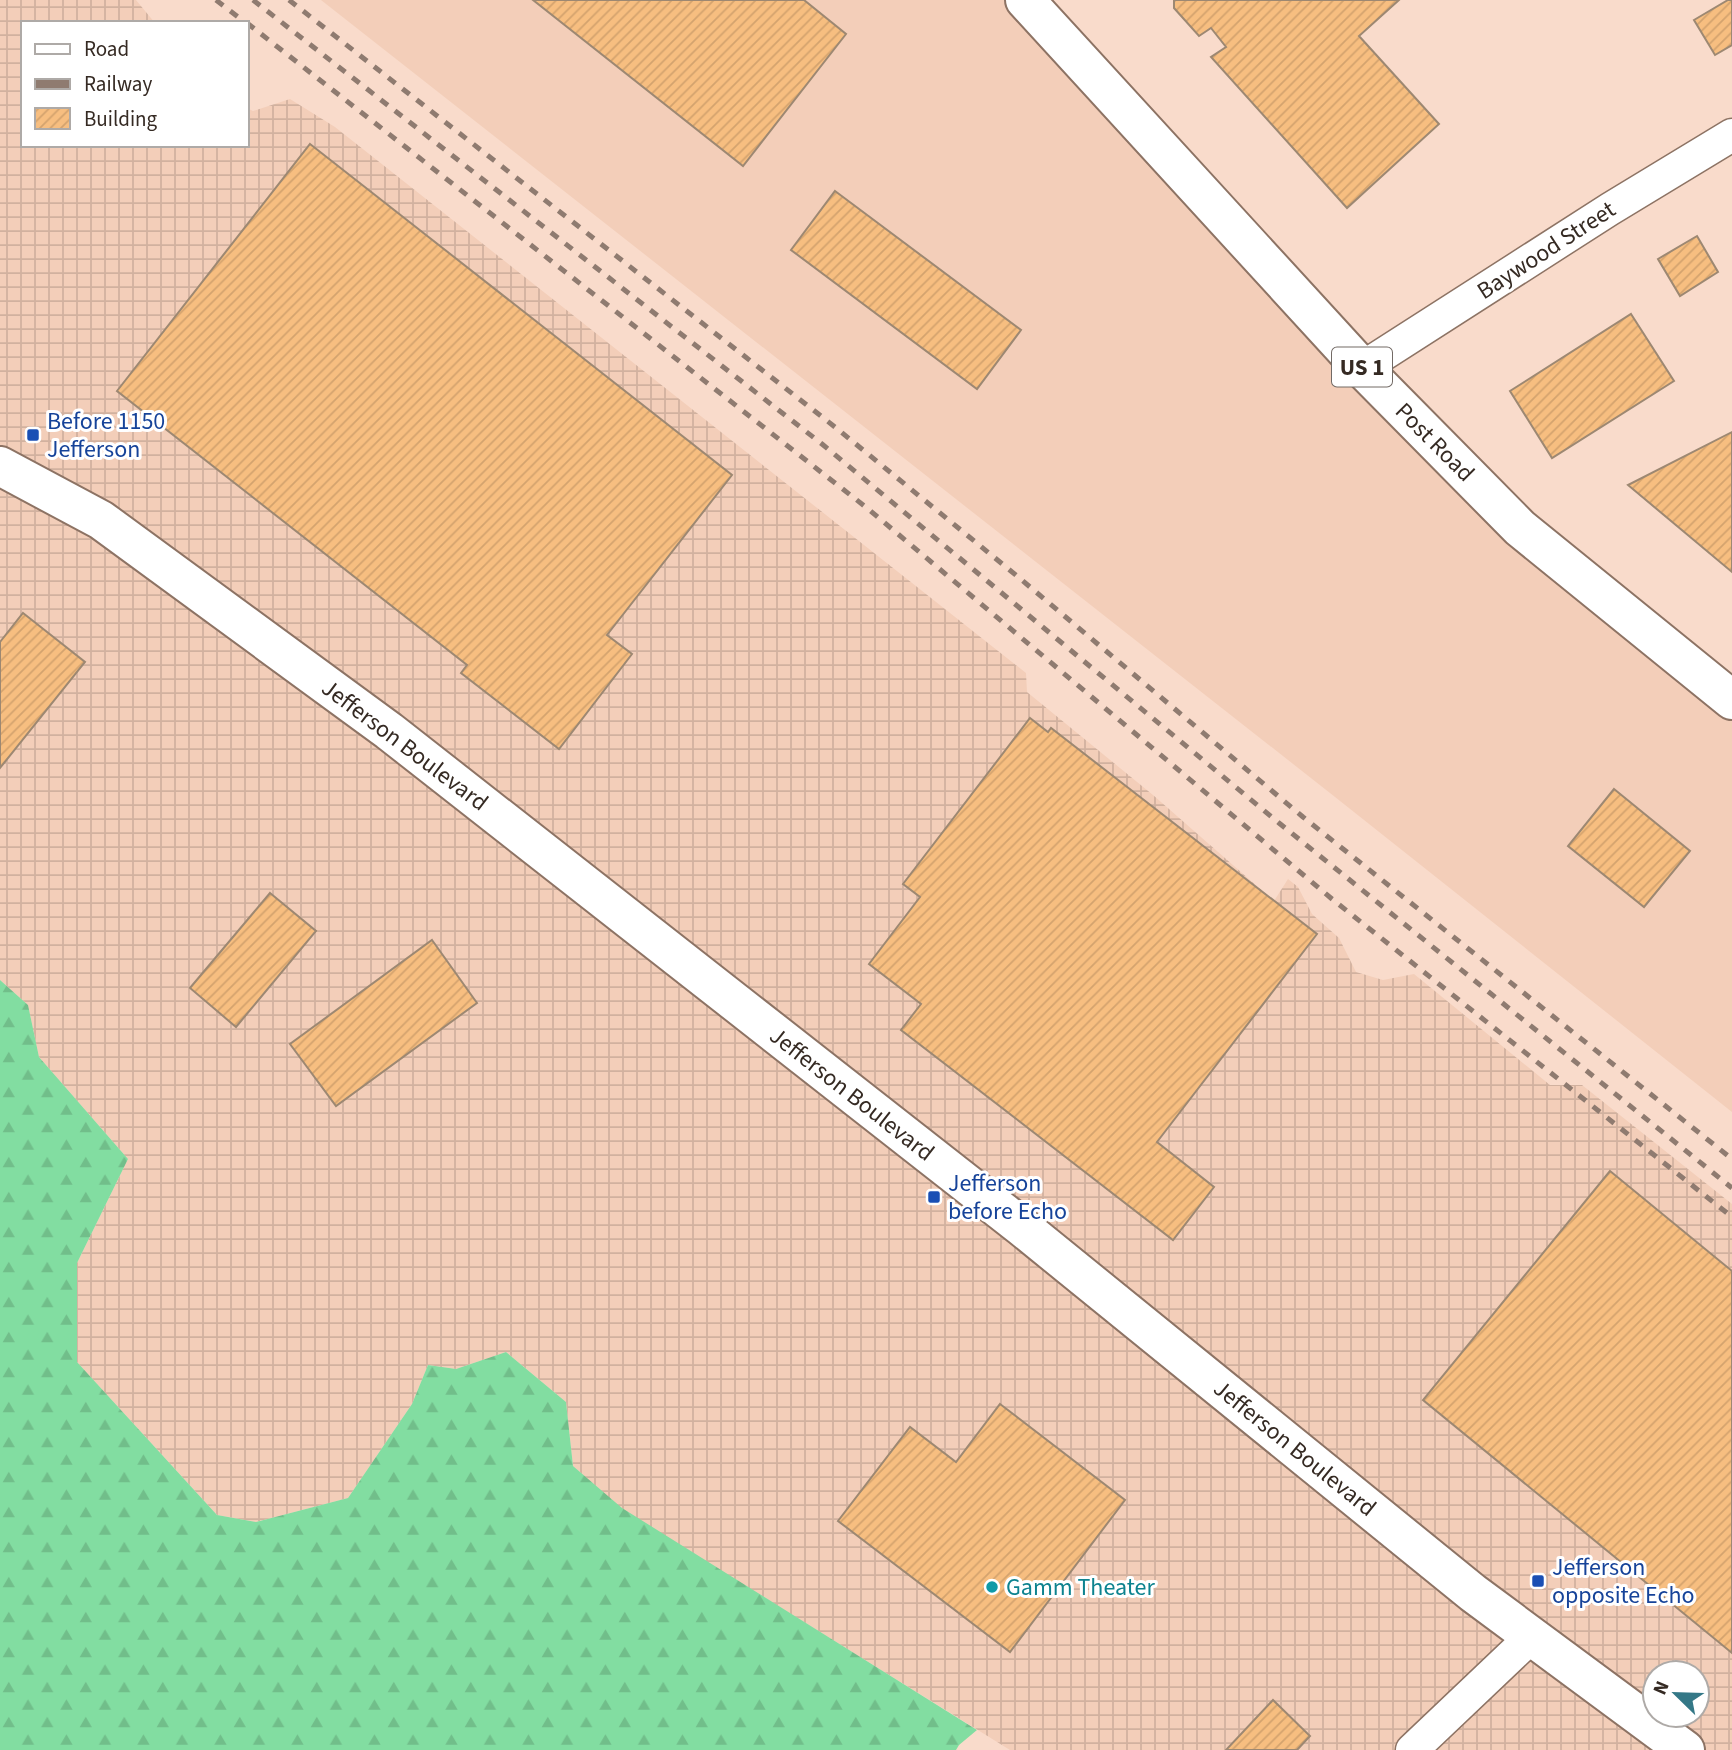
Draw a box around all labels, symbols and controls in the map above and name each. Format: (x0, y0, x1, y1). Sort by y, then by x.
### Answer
legend (21, 21, 248, 147)
text: Road (84, 34, 129, 64)
text: Railway (84, 69, 152, 99)
text: Building (84, 104, 158, 134)
street label: Baywood Street (1470, 192, 1622, 308)
road number: US 1 (1332, 348, 1392, 386)
street label: Post Road (1387, 395, 1482, 490)
place label: Before 1150 Jefferson (47, 404, 165, 467)
marker: Before 1150 Jefferson (25, 427, 41, 443)
street label: Jefferson Boulevard (314, 671, 495, 820)
street label: Jefferson Boulevard (762, 1019, 942, 1170)
place label: Jefferson before Echo (948, 1166, 1067, 1229)
marker: Jefferson before Echo (926, 1189, 942, 1205)
street label: Jefferson Boulevard (1206, 1372, 1384, 1525)
place label: Jefferson opposite Echo (1552, 1550, 1694, 1613)
place label: Gamm Theater (1006, 1570, 1155, 1605)
marker: Jefferson opposite Echo (1530, 1573, 1546, 1589)
marker: Gamm Theater (984, 1579, 1000, 1595)
north arrow (1641, 1659, 1711, 1729)
text: N (1647, 1677, 1677, 1699)

